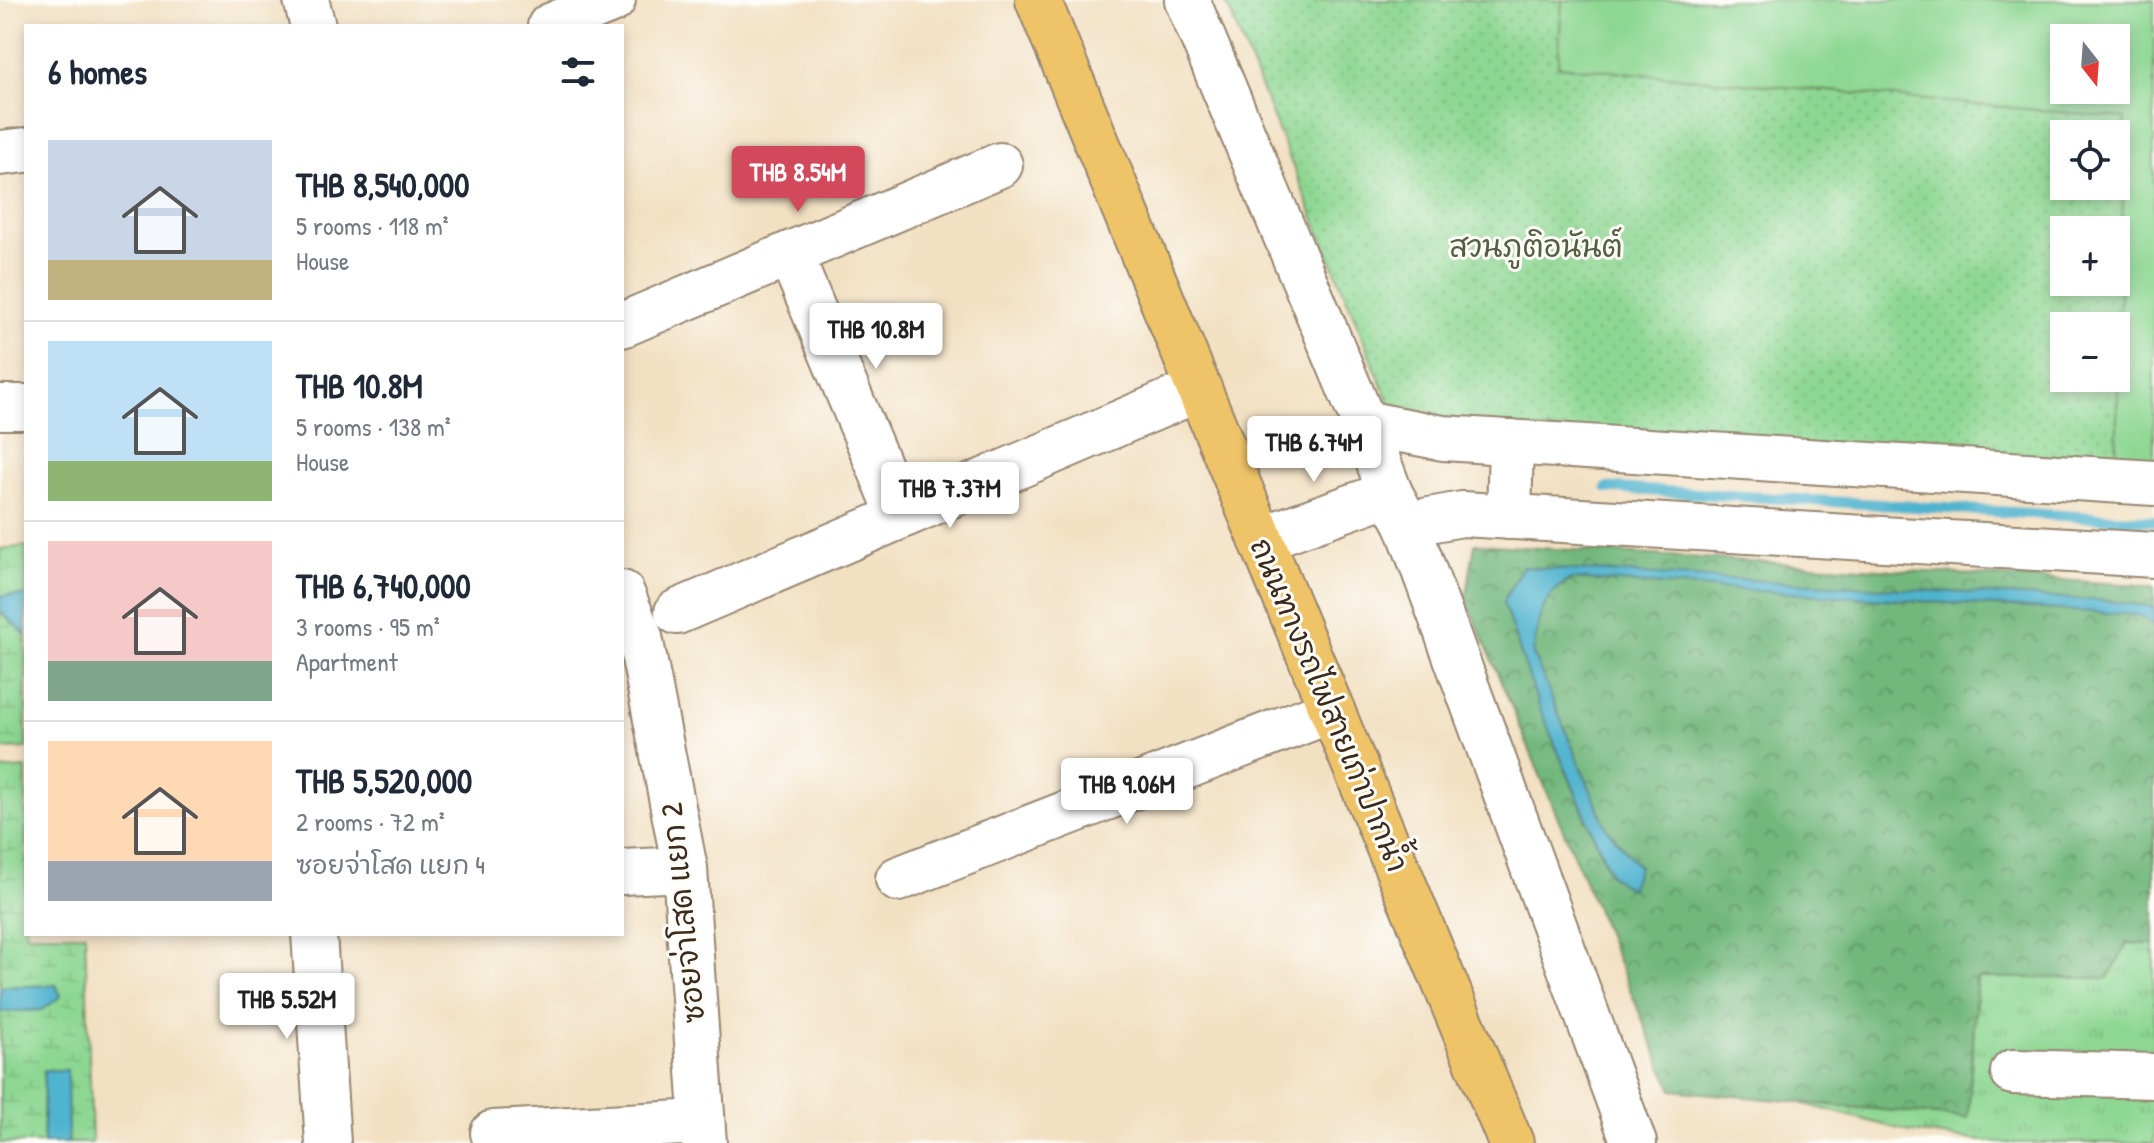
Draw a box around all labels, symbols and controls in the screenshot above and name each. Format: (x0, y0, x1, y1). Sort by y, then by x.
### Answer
north arrow (2050, 24, 2130, 104)
map controls (2050, 24, 2130, 392)
text: 6 homes (48, 49, 147, 95)
icon: filters (556, 50, 600, 94)
button: locate (2050, 120, 2130, 200)
pin: THB 8.54M (706, 146, 890, 214)
text: THB 8.54M (750, 154, 846, 189)
text: THB 8,540,000 (296, 162, 469, 208)
icon: home (112, 172, 208, 268)
text: 5 rooms · 118 m² (296, 208, 449, 243)
button: + (2050, 216, 2130, 296)
park label: สวนภูติอนันต์ (1449, 226, 1623, 269)
text: House (296, 243, 349, 278)
pin: THB 10.8M (784, 303, 968, 371)
text: THB 10.8M (828, 311, 924, 346)
button: − (2050, 312, 2130, 392)
text: THB 10.8M (296, 363, 423, 409)
icon: home (112, 373, 208, 469)
text: 5 rooms · 138 m² (296, 409, 451, 444)
pin: THB 6.74M (1222, 416, 1406, 484)
text: THB 6.74M (1265, 424, 1363, 459)
text: House (296, 444, 349, 479)
pin: THB 7.37M (858, 462, 1042, 530)
text: THB 7.37M (899, 470, 1001, 505)
street label: ถนนทางรถไฟสายเก่าปากน้ำ (1241, 529, 1425, 878)
text: THB 6,740,000 (296, 563, 471, 609)
icon: home (112, 573, 208, 669)
text: 3 rooms · 95 m² (296, 609, 440, 644)
text: Apartment (296, 644, 398, 679)
text: THB 5,520,000 (296, 758, 472, 804)
pin: THB 9.06M (1035, 758, 1219, 826)
text: THB 9.06M (1079, 766, 1175, 801)
icon: home (112, 773, 208, 869)
street label: ซอยจ่าโสด แยก 2 (651, 801, 713, 1025)
text: 2 rooms · 72 m² (296, 804, 445, 839)
text: ซอยจ่าโสด แยก 4 (296, 847, 485, 882)
pin: THB 5.52M (195, 973, 379, 1041)
text: THB 5.52M (238, 981, 336, 1016)

